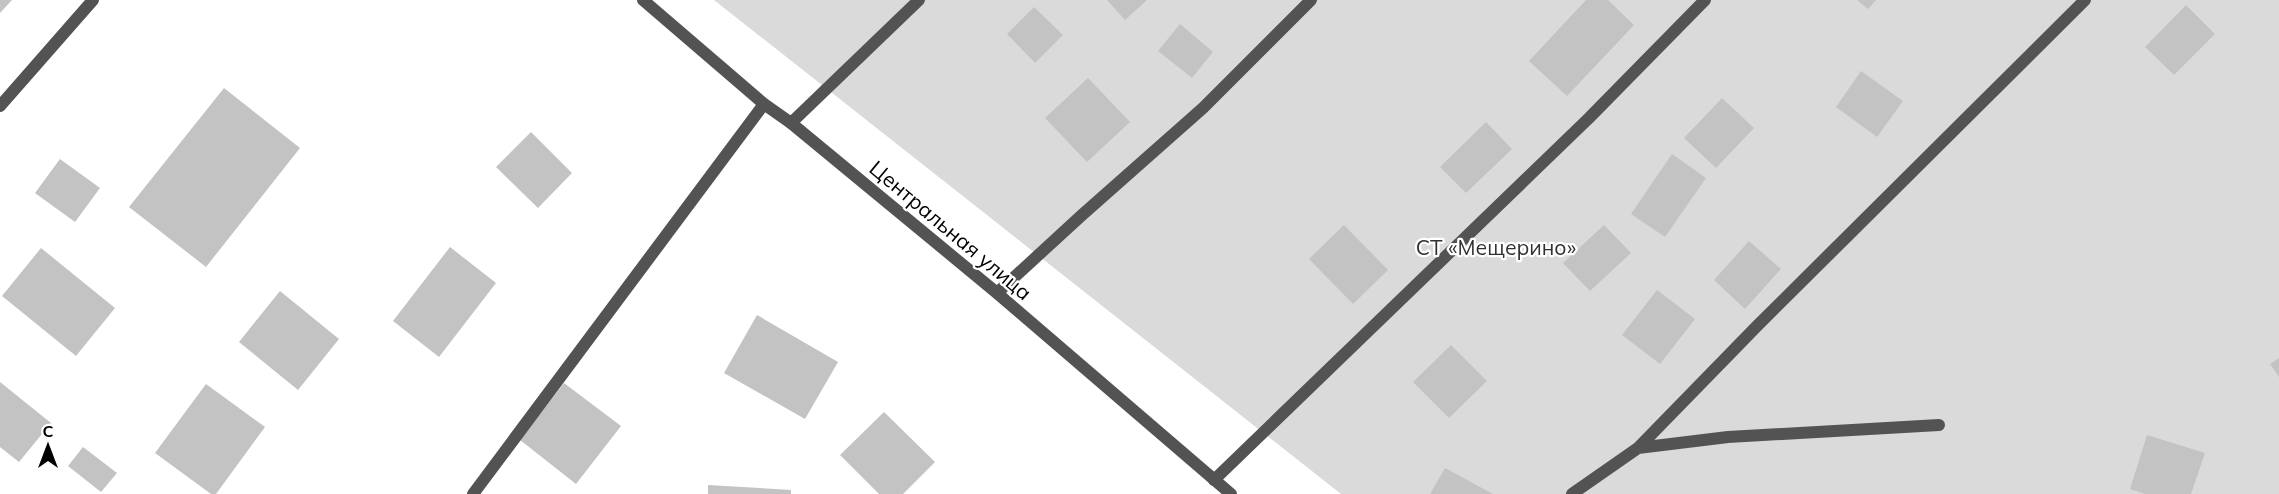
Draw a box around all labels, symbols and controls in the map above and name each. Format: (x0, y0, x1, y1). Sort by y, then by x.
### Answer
street label: Центральная улица (865, 155, 1037, 305)
park label: СТ «Мещерино» (1416, 234, 1576, 260)
north arrow (18, 416, 78, 476)
text: С (43, 421, 54, 441)

